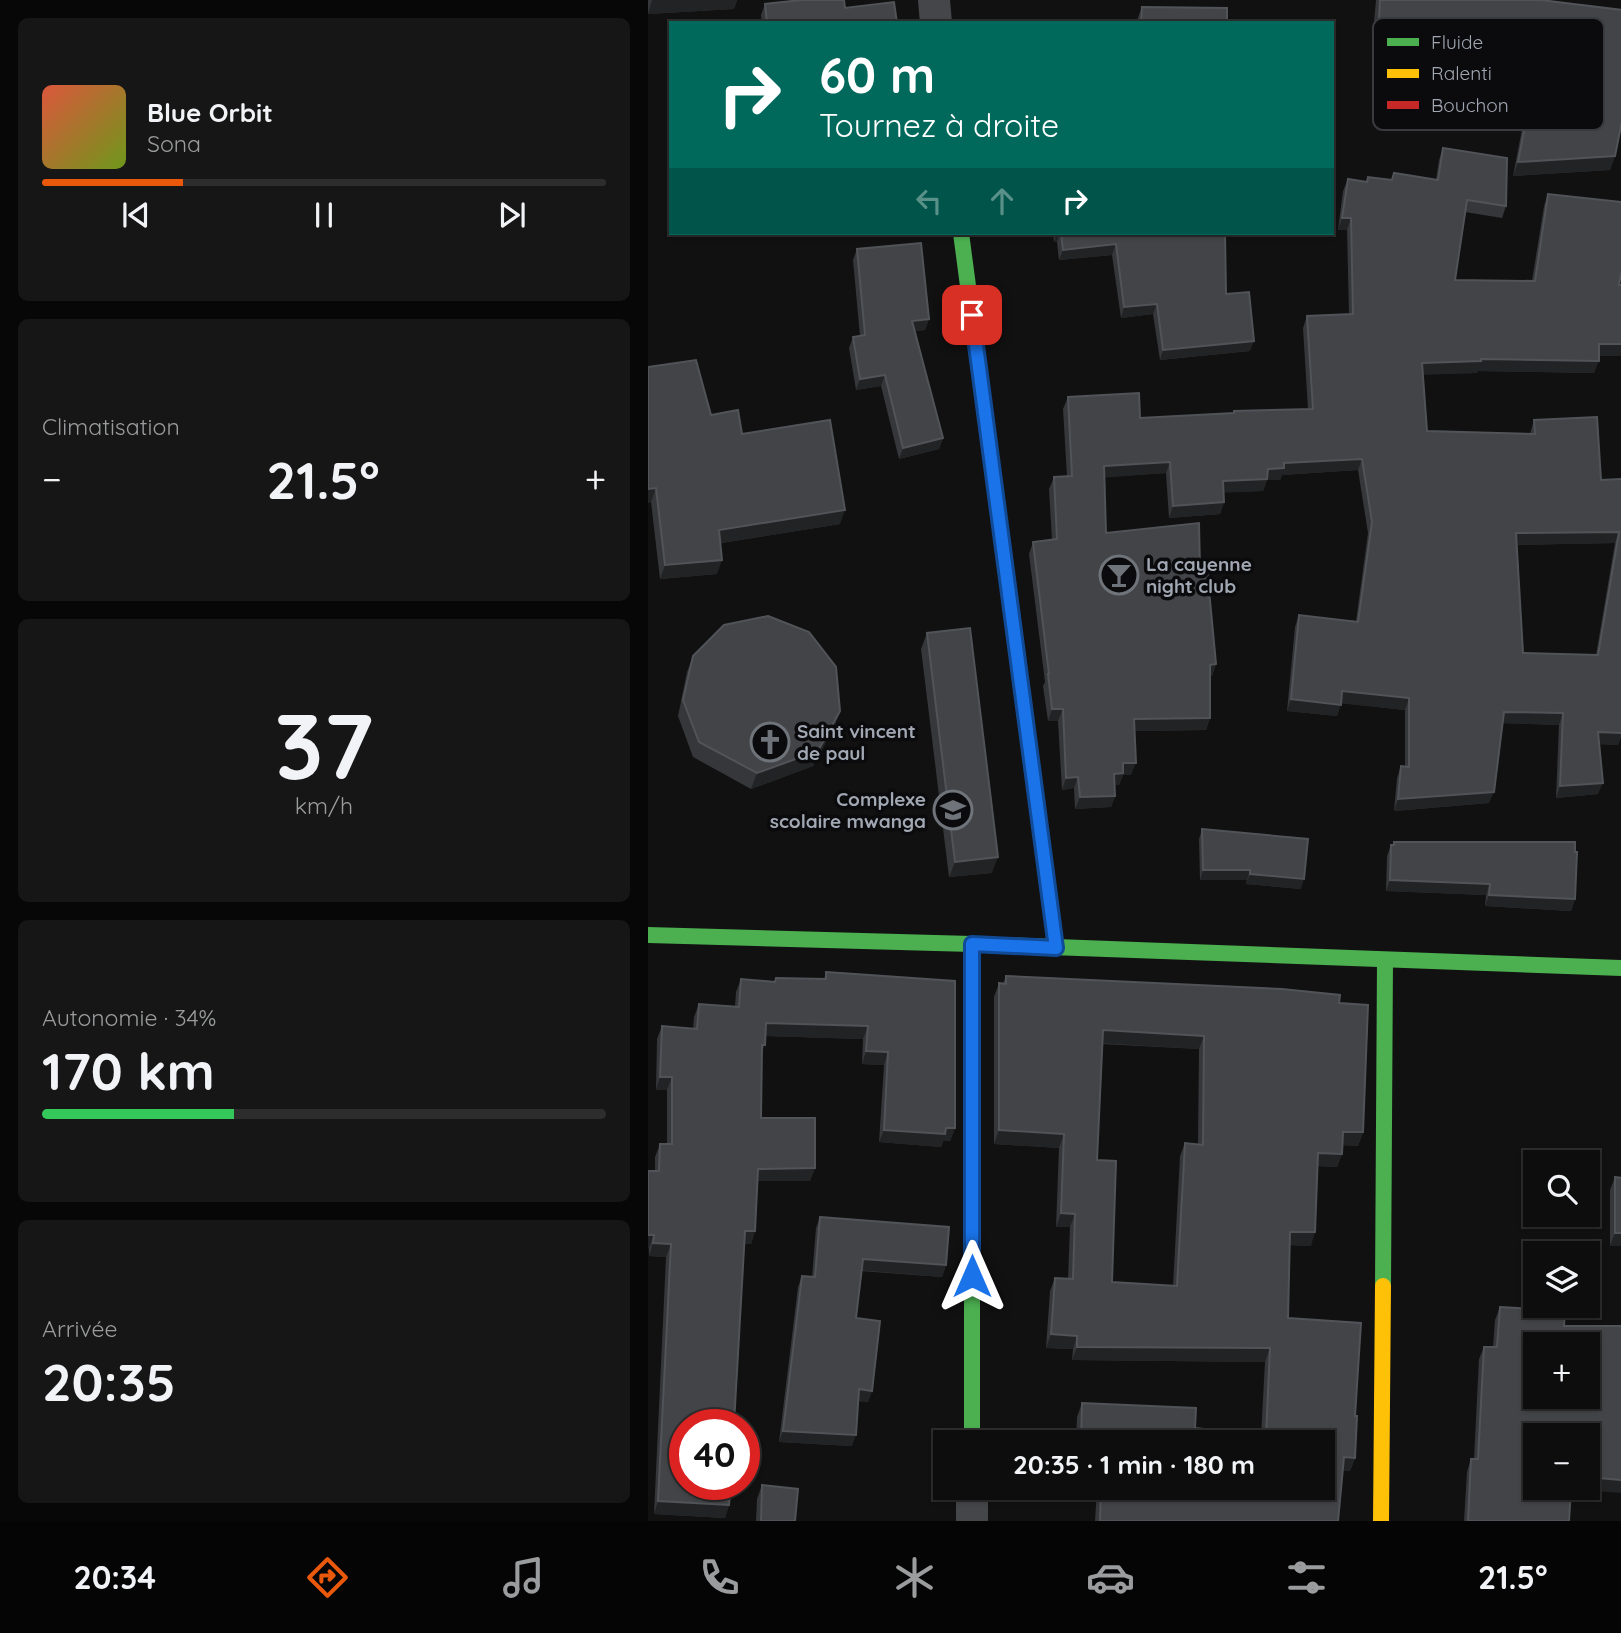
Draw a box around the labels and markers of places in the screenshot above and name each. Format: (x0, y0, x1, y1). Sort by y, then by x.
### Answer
pin (942, 285, 1002, 345)
place label: La cayenne night club (1146, 552, 1252, 598)
bar icon: La cayenne night club (1098, 554, 1140, 596)
place label: Saint vincent de paul (797, 719, 916, 765)
church icon: Saint vincent de paul (749, 721, 791, 763)
place label: Complexe scolaire mwanga (770, 787, 926, 833)
school or university icon: Complexe scolaire mwanga (932, 789, 974, 831)

